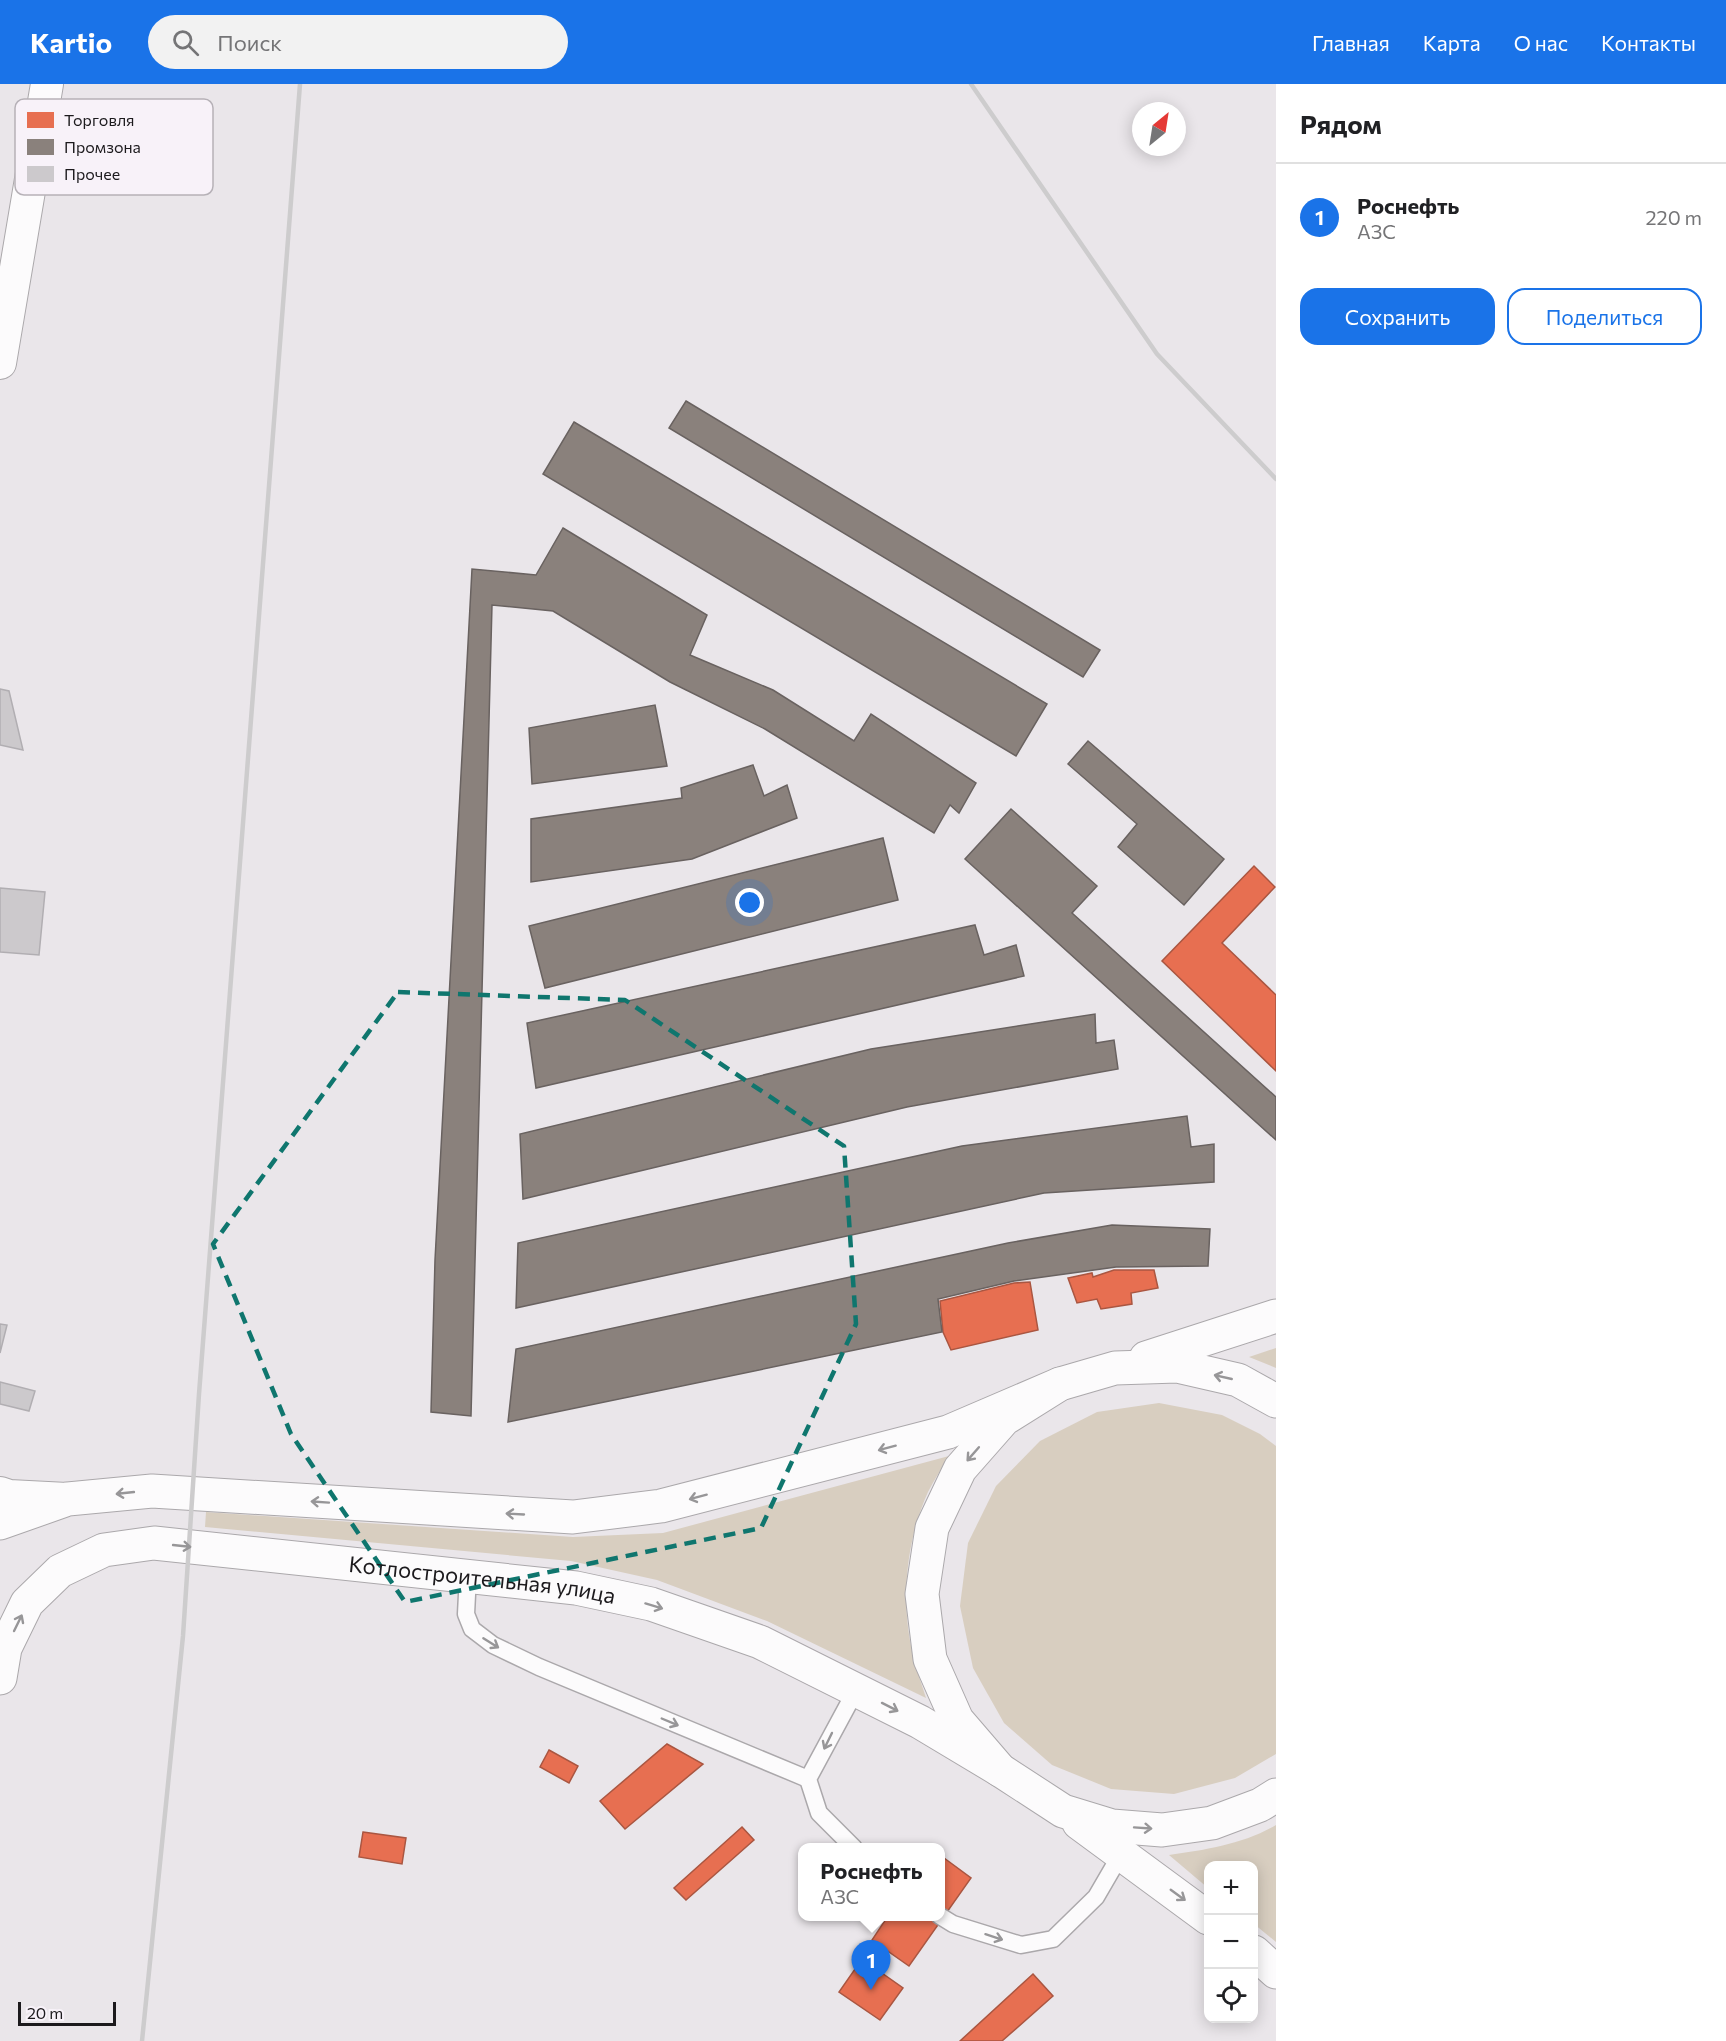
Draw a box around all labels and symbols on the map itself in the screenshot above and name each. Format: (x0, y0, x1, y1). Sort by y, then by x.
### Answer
legend (15, 99, 213, 195)
north arrow (1132, 102, 1186, 156)
text: Торговля (64, 110, 135, 129)
text: Промзона (64, 137, 141, 156)
text: Прочее (64, 164, 120, 183)
your location (735, 888, 764, 917)
one-way arrow (1214, 1370, 1233, 1382)
one-way arrow (878, 1442, 897, 1454)
one-way arrow (967, 1445, 981, 1461)
one-way arrow (116, 1488, 136, 1499)
one-way arrow (689, 1491, 708, 1503)
one-way arrow (311, 1496, 330, 1507)
one-way arrow (505, 1508, 525, 1519)
one-way arrow (171, 1541, 191, 1552)
street label: Котлостроительная улица (348, 1550, 618, 1609)
one-way arrow (644, 1601, 663, 1612)
one-way arrow (12, 1614, 24, 1632)
one-way arrow (482, 1637, 499, 1649)
one-way arrow (881, 1702, 899, 1713)
one-way arrow (660, 1716, 678, 1728)
one-way arrow (822, 1732, 834, 1750)
one-way arrow (1132, 1823, 1152, 1834)
one-way arrow (1170, 1889, 1186, 1902)
one-way arrow (984, 1932, 1003, 1943)
pin: 1 (852, 1940, 890, 1990)
scale bar (18, 1999, 116, 2026)

